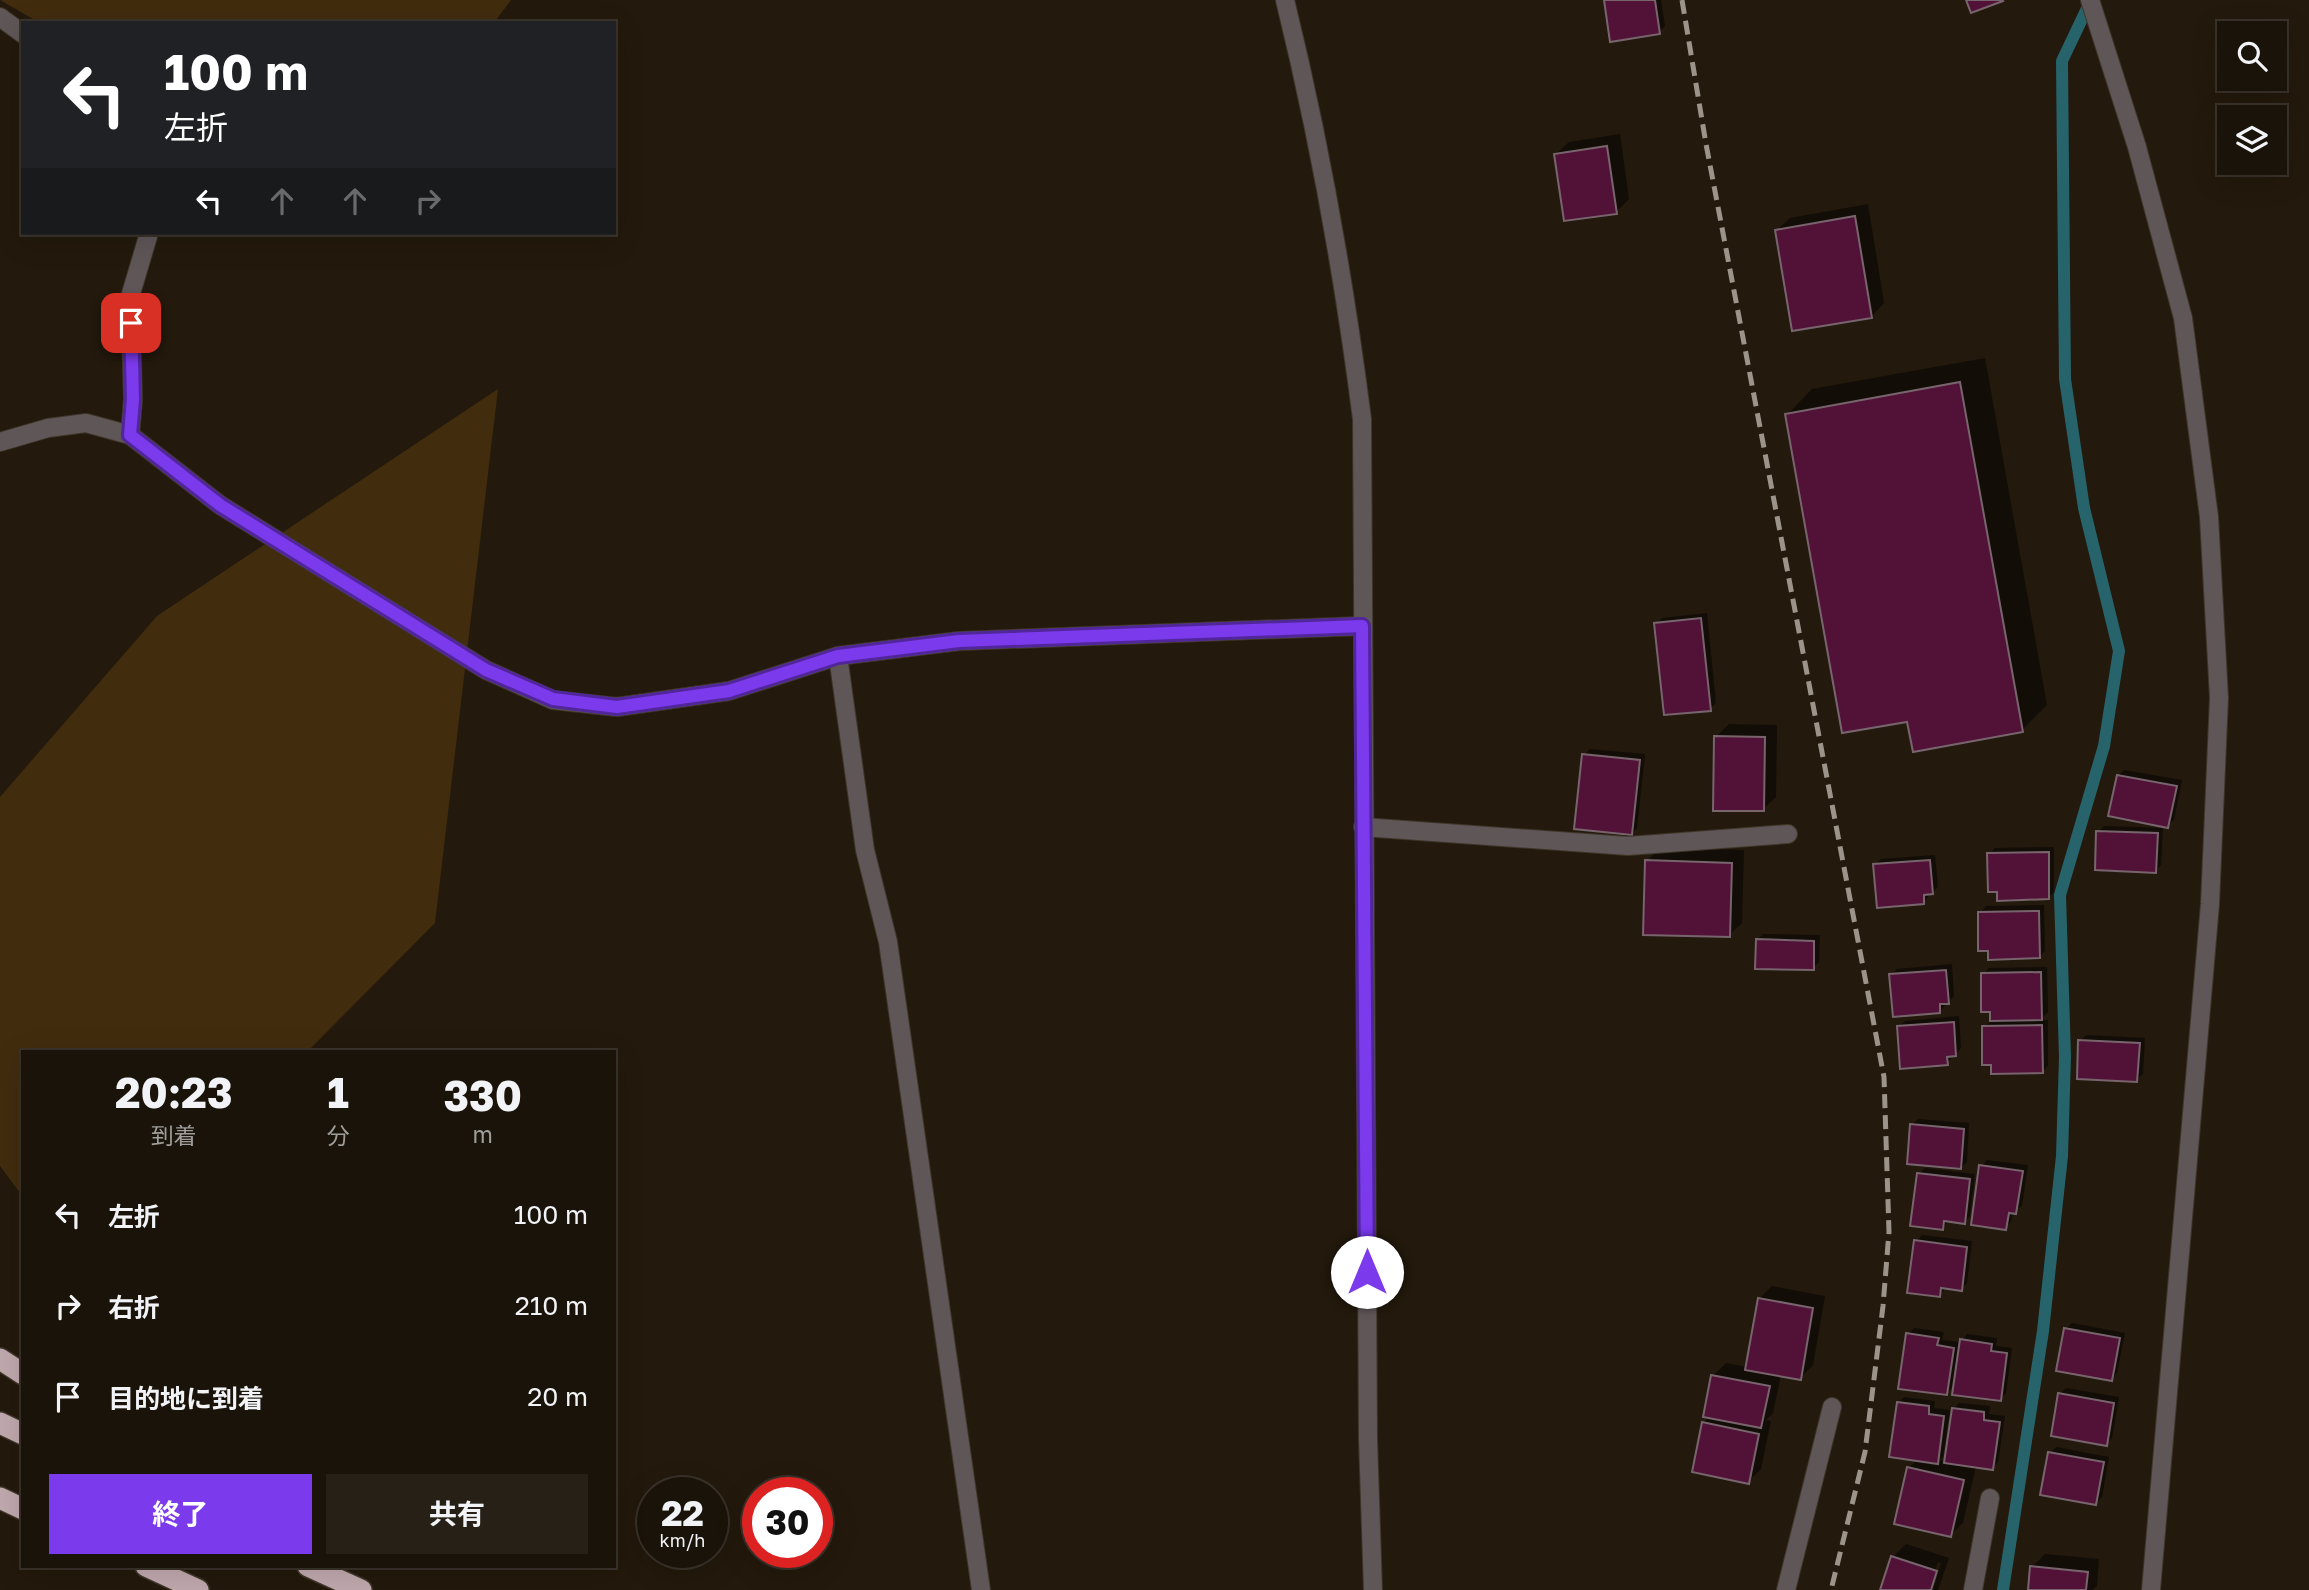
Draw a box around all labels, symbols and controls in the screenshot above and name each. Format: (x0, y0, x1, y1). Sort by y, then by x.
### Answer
map controls (2217, 21, 2287, 175)
button: search (2217, 21, 2287, 91)
text: 100 m (164, 42, 308, 101)
icon: left (49, 49, 140, 140)
button: layers (2217, 105, 2287, 175)
text: 左折 (164, 108, 228, 146)
icon: left (190, 182, 228, 220)
icon: ahead (263, 182, 301, 220)
icon: ahead (336, 182, 374, 220)
icon: right (409, 182, 447, 220)
pin (101, 293, 161, 353)
icon: arrive (112, 304, 150, 342)
text: 20:23 (115, 1067, 233, 1117)
text: 1 (327, 1067, 349, 1117)
text: 330 (443, 1070, 522, 1120)
text: m (473, 1120, 493, 1148)
text: 到着 (151, 1121, 197, 1149)
text: 分 (327, 1121, 350, 1149)
icon: left (49, 1196, 87, 1234)
text: 100 m (514, 1199, 588, 1230)
text: 左折 (108, 1201, 160, 1232)
position arrow (1330, 1235, 1404, 1309)
icon: right (49, 1287, 87, 1325)
text: 210 m (515, 1290, 588, 1321)
text: 右折 (108, 1292, 160, 1323)
icon: arrive (49, 1378, 87, 1416)
text: 20 m (527, 1381, 588, 1412)
text: 目的地に到着 (108, 1383, 264, 1414)
button: 終了 (49, 1474, 312, 1554)
button: 共有 (326, 1474, 588, 1554)
speed limit sign: 30 (742, 1477, 833, 1568)
text: 22 (661, 1492, 704, 1534)
text: km/h (660, 1529, 705, 1551)

